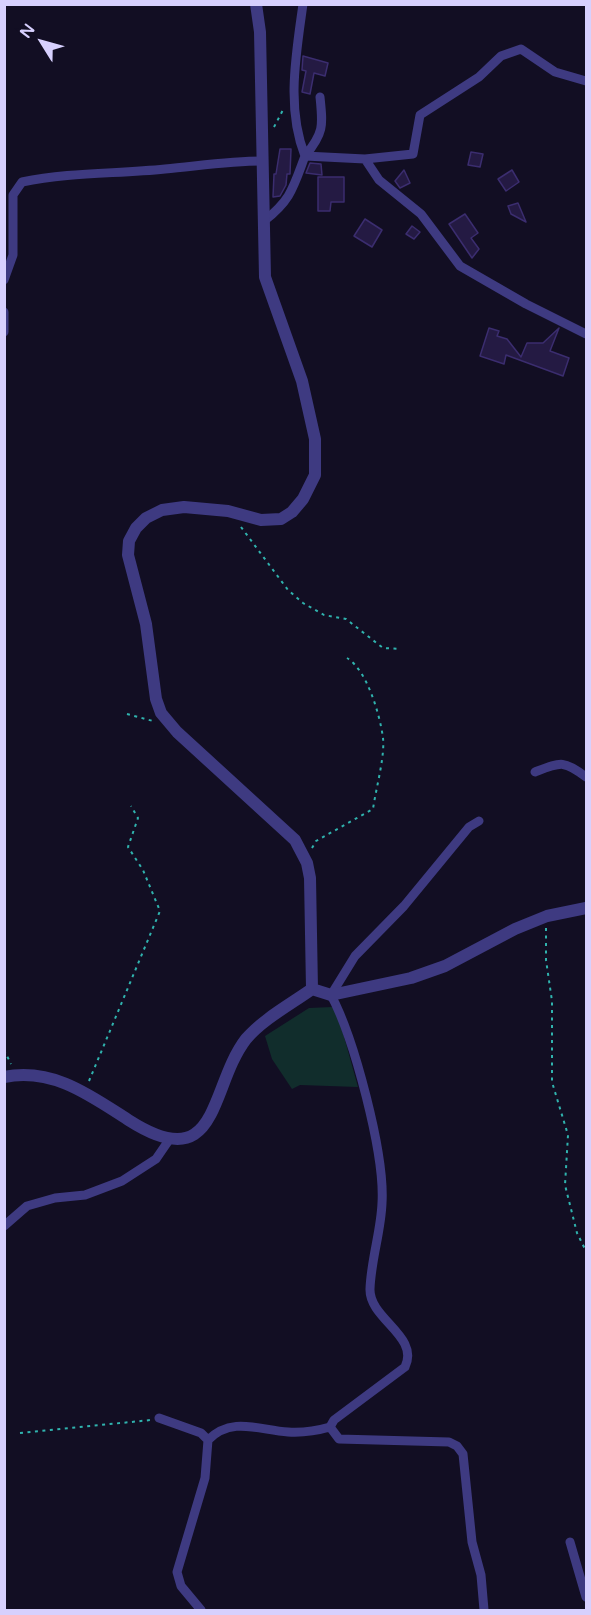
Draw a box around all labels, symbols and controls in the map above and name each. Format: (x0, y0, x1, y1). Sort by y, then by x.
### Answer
north arrow (12, 12, 72, 72)
text: N (16, 20, 39, 42)

